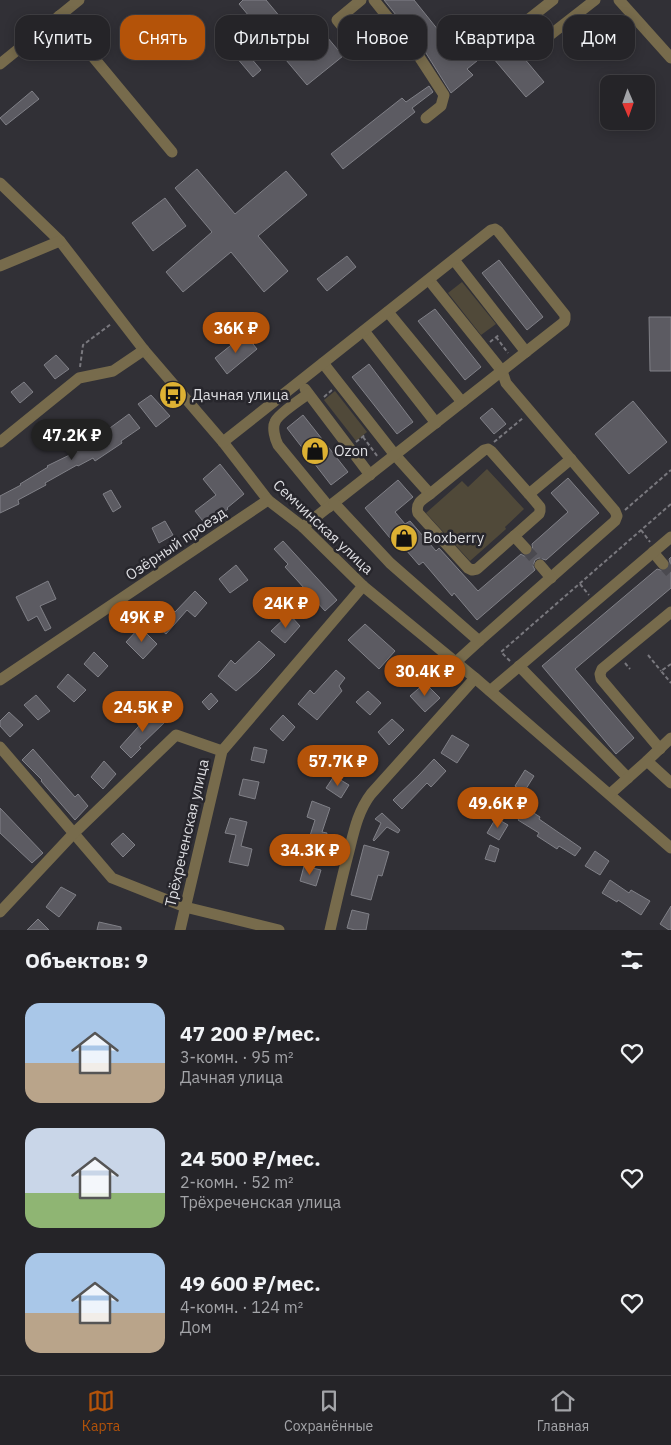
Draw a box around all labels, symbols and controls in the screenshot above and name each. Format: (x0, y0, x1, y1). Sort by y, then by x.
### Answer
chip: Купить (15, 15, 110, 60)
chip: Снять (120, 15, 205, 60)
chip: Фильтры (215, 15, 328, 60)
chip: Новое (338, 15, 427, 60)
chip: Квартира (437, 15, 553, 60)
chip: Дом (563, 15, 635, 60)
north arrow (600, 75, 655, 130)
map controls (600, 75, 655, 130)
pin: 36K ₽ (201, 312, 271, 354)
text: 36K ₽ (214, 318, 258, 338)
bus stop icon: Дачная улица (158, 380, 188, 410)
place label: Дачная улица (192, 385, 289, 404)
pin: 47.2K ₽ (26, 418, 118, 461)
text: 47.2K ₽ (42, 425, 102, 445)
shop icon: Ozon (300, 436, 330, 466)
place label: Ozon (334, 441, 368, 460)
street label: Семчинская улица (269, 475, 378, 578)
street label: Озёрный проезд (122, 503, 230, 584)
shop icon: Boxberry (389, 523, 419, 553)
place label: Boxberry (423, 528, 485, 547)
pin: 24K ₽ (251, 586, 321, 629)
text: 24K ₽ (264, 593, 308, 613)
pin: 49K ₽ (107, 600, 177, 643)
text: 49K ₽ (120, 607, 164, 627)
pin: 30.4K ₽ (379, 654, 471, 697)
text: 30.4K ₽ (395, 661, 455, 681)
pin: 24.5K ₽ (97, 690, 189, 733)
text: 24.5K ₽ (113, 697, 173, 717)
pin: 57.7K ₽ (292, 744, 384, 787)
text: 57.7K ₽ (308, 751, 368, 771)
street label: Трёхреченская улица (160, 757, 213, 909)
pin: 49.6K ₽ (452, 786, 544, 829)
text: 49.6K ₽ (468, 793, 528, 813)
pin: 34.3K ₽ (264, 834, 356, 876)
text: 34.3K ₽ (280, 840, 340, 860)
text: Объектов: 9 (25, 946, 148, 974)
icon: filters (618, 946, 646, 974)
text: 47 200 ₽/мес. (180, 1019, 321, 1047)
icon: home (65, 1023, 125, 1083)
icon: heart (618, 1039, 646, 1067)
text: 3-комн. · 95 m² (180, 1047, 294, 1067)
text: Дачная улица (180, 1067, 283, 1087)
text: 24 500 ₽/мес. (180, 1144, 321, 1172)
icon: home (65, 1148, 125, 1208)
icon: heart (618, 1164, 646, 1192)
text: 2-комн. · 52 m² (180, 1172, 294, 1192)
text: Трёхреченская улица (180, 1192, 341, 1212)
text: 49 600 ₽/мес. (180, 1269, 321, 1297)
icon: home (65, 1273, 125, 1333)
icon: heart (618, 1289, 646, 1317)
text: 4-комн. · 124 m² (180, 1297, 303, 1317)
text: Дом (180, 1317, 212, 1337)
tab: Карта (82, 1387, 120, 1435)
tab: Сохранённые (284, 1387, 373, 1435)
tab: Главная (537, 1387, 589, 1435)

